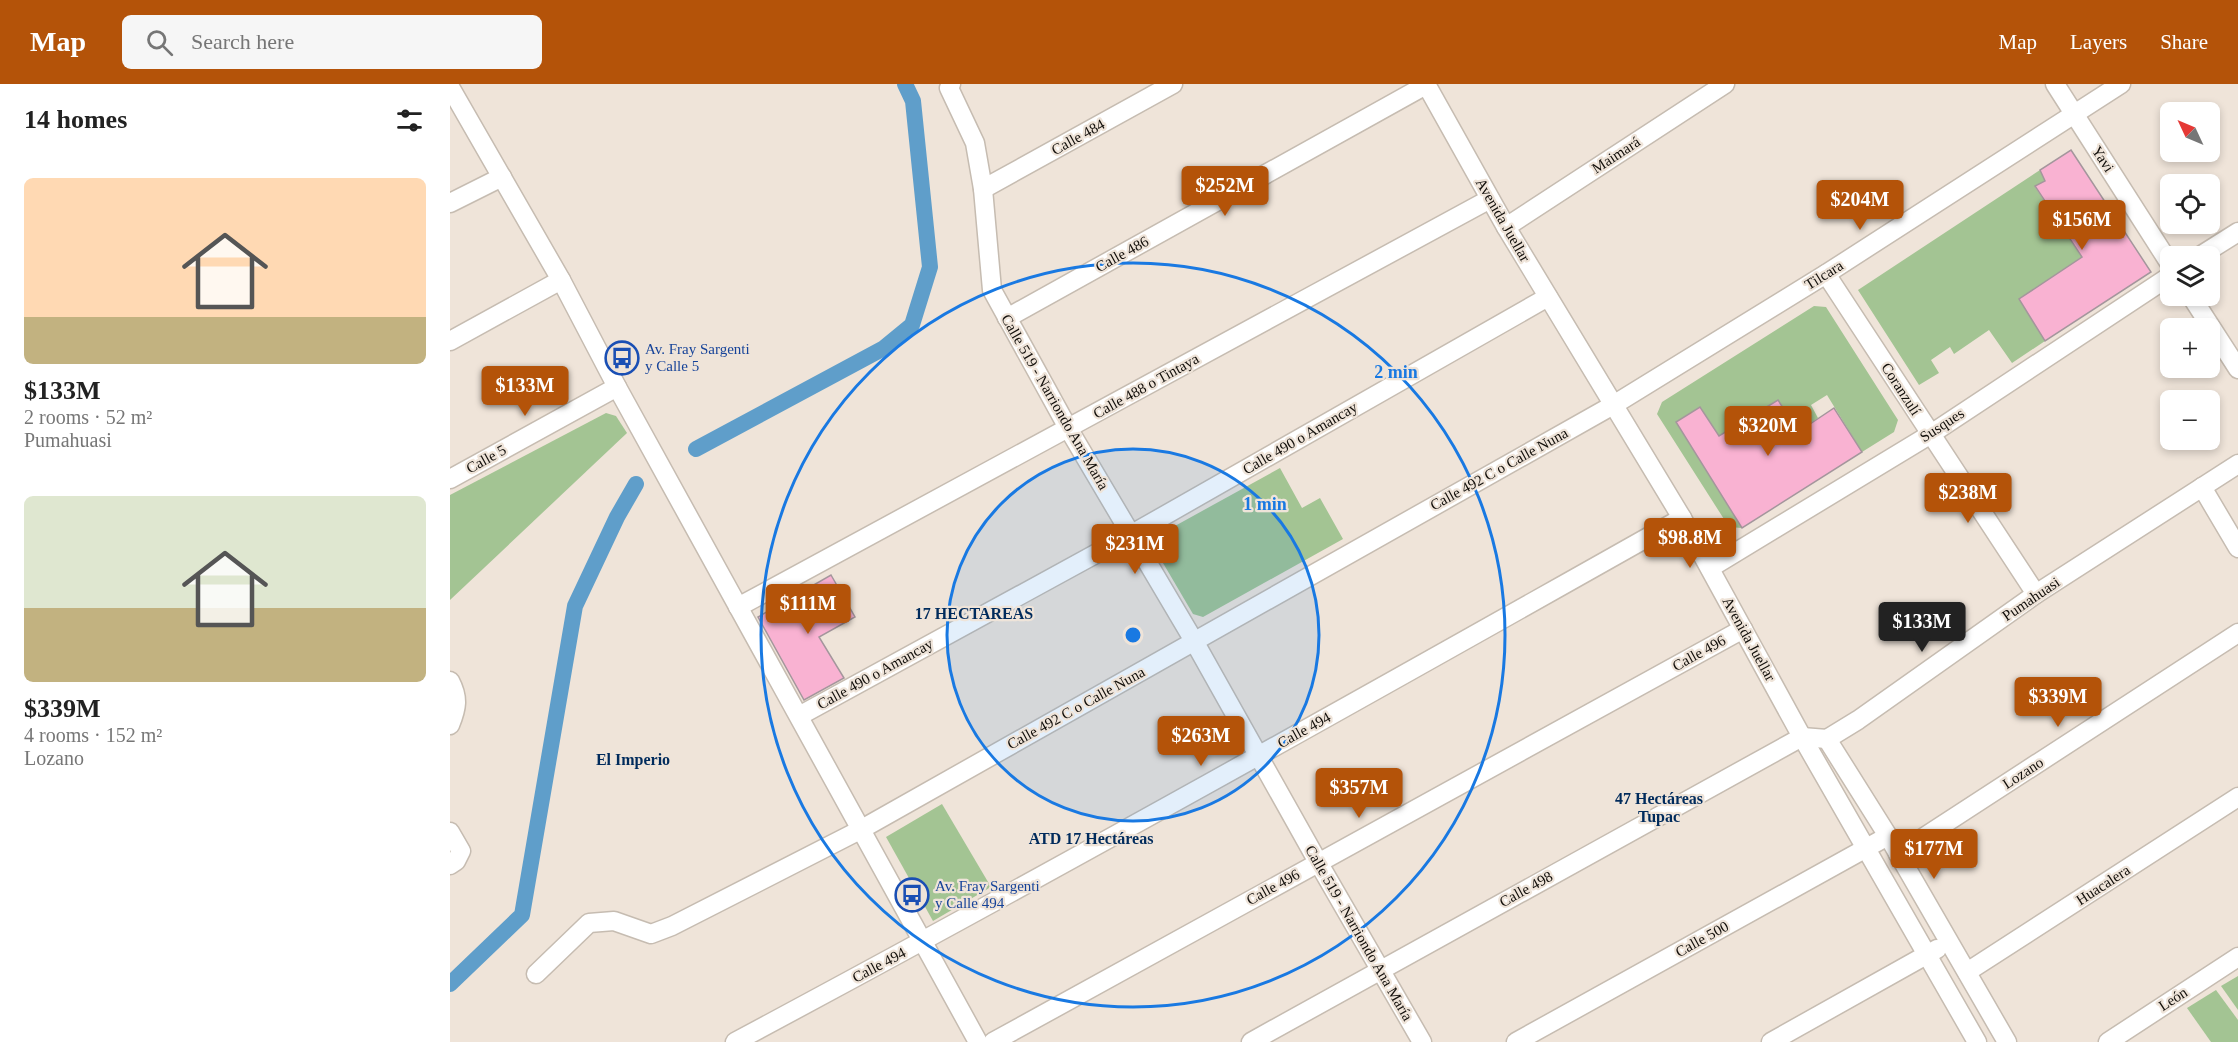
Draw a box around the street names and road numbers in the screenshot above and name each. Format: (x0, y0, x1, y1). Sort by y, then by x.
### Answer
street label: Calle 484 (1049, 116, 1108, 158)
street label: Maimará (1589, 133, 1643, 176)
street label: Yavi (2089, 143, 2117, 175)
street label: Avenida Juellar (1473, 176, 1533, 264)
street label: Calle 486 (1093, 233, 1152, 275)
street label: Tilcara (1802, 257, 1846, 293)
street label: Calle 519 - Narriondo Ana María (998, 312, 1112, 493)
street label: Calle 488 o Tintaya (1091, 350, 1202, 422)
street label: Coranzulí (1878, 360, 1924, 418)
street label: Calle 490 o Amancay (1240, 398, 1361, 477)
street label: Susques (1917, 405, 1967, 445)
street label: Calle 492 C o Calle Nuna (1428, 424, 1571, 513)
street label: Calle 5 (463, 442, 509, 476)
street label: Pumahuasi (1999, 574, 2063, 624)
street label: Avenida Juellar (1719, 594, 1779, 684)
street label: Calle 496 (1670, 632, 1729, 674)
street label: Calle 490 o Amancay (814, 635, 936, 712)
street label: Calle 492 C o Calle Nuna (1005, 663, 1148, 752)
street label: Calle 494 (1275, 709, 1334, 751)
street label: Lozano (2000, 754, 2046, 792)
street label: Calle 519 - Narriondo Ana María (1302, 843, 1416, 1024)
street label: Huacalera (2073, 862, 2133, 908)
street label: Calle 496 (1244, 866, 1303, 908)
street label: Calle 498 (1497, 868, 1555, 910)
street label: Calle 500 (1673, 918, 1731, 960)
street label: Calle 494 (850, 944, 909, 986)
street label: León (2156, 984, 2191, 1014)

